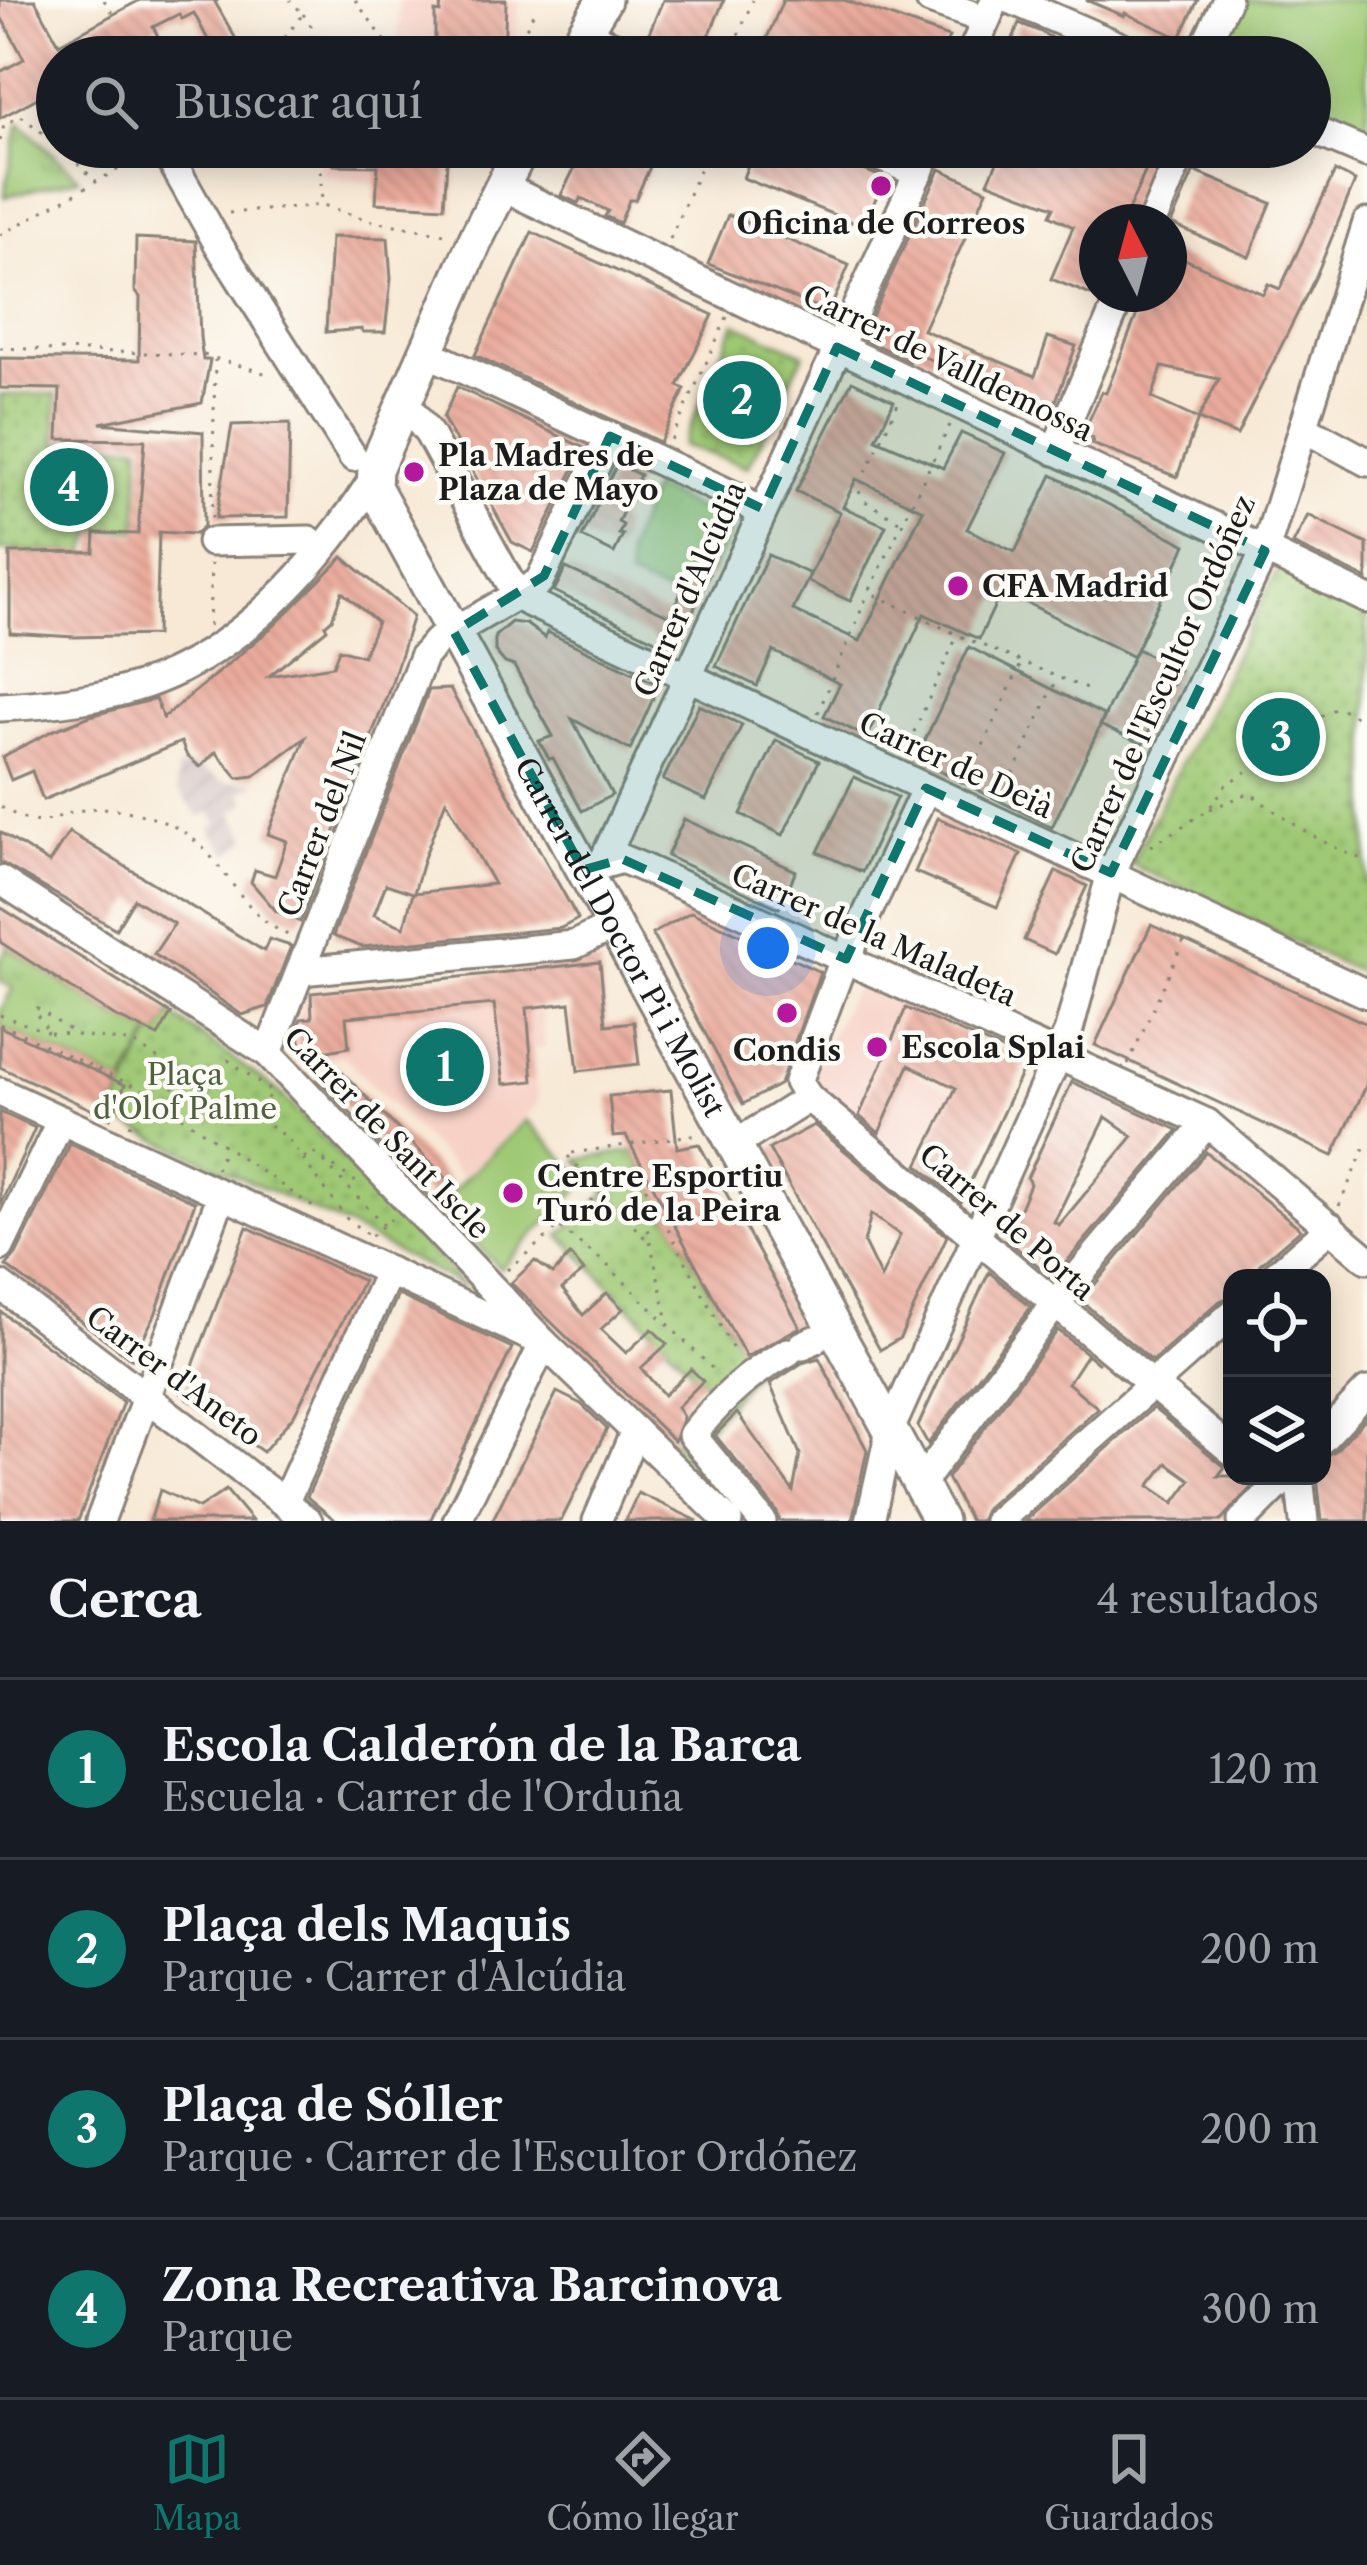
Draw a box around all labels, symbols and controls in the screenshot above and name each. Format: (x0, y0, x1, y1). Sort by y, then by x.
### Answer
search box (36, 36, 1331, 168)
icon: search (78, 69, 144, 135)
text: Buscar aquí (174, 74, 423, 130)
marker: Oficina de Correos (868, 173, 894, 199)
north arrow (1079, 204, 1187, 312)
place label: Oficina de Correos (737, 205, 1025, 242)
street label: Carrer de Valldemossa (797, 277, 1099, 450)
pin: 2 (703, 355, 781, 445)
place label: Pla Madres de Plaza de Mayo (438, 437, 659, 508)
pin: 4 (30, 442, 108, 532)
marker: Pla Madres de Plaza de Mayo (401, 459, 427, 485)
street label: Carrer d'Alcúdia (626, 475, 754, 702)
street label: Carrer de l'Escultor Ordóñez (1063, 489, 1263, 879)
place label: CFA Madrid (982, 568, 1169, 605)
marker: CFA Madrid (945, 573, 971, 599)
pin: 3 (1242, 692, 1320, 782)
street label: Carrer de Deià (853, 704, 1059, 826)
street label: Carrer del Nil (270, 726, 374, 922)
street label: Carrer del Doctor Pi i Molist (507, 751, 734, 1123)
street label: Carrer de la Maladeta (726, 855, 1022, 1015)
your location (738, 918, 798, 978)
marker: Condis (774, 1000, 800, 1026)
street label: Carrer de Sant Iscle (276, 1019, 498, 1247)
pin: 1 (406, 1022, 484, 1112)
place label: Escola Splai (901, 1029, 1085, 1066)
place label: Condis (733, 1032, 841, 1069)
marker: Escola Splai (864, 1034, 890, 1060)
park label: Plaça d'Olof Palme (93, 1056, 277, 1127)
street label: Carrer de Porta (912, 1136, 1102, 1308)
place label: Centre Esportiu Turó de la Peira (537, 1158, 784, 1229)
marker: Centre Esportiu Turó de la Peira (500, 1180, 526, 1206)
map controls (1223, 1269, 1331, 1485)
button: locate (1223, 1269, 1331, 1377)
street label: Carrer d'Aneto (79, 1298, 269, 1454)
button: layers (1223, 1377, 1331, 1485)
text: Cerca (48, 1568, 202, 1630)
text: 4 resultados (1097, 1575, 1319, 1623)
text: Escola Calderón de la Barca (162, 1717, 801, 1773)
text: 1 (78, 1745, 96, 1793)
text: 120 m (1209, 1745, 1319, 1793)
text: Escuela · Carrer de l'Orduña (162, 1773, 683, 1821)
text: Plaça dels Maquis (162, 1897, 571, 1953)
text: 2 (75, 1925, 99, 1973)
text: 200 m (1200, 1925, 1319, 1973)
text: Parque · Carrer d'Alcúdia (162, 1953, 626, 2001)
text: Plaça de Sóller (162, 2077, 503, 2133)
text: 3 (76, 2105, 98, 2153)
text: 200 m (1200, 2105, 1319, 2153)
text: Parque · Carrer de l'Escultor Ordóñez (162, 2133, 857, 2181)
text: Zona Recreativa Barcinova (162, 2257, 782, 2313)
text: 4 (75, 2285, 99, 2333)
text: 300 m (1201, 2285, 1319, 2333)
text: Parque (162, 2313, 293, 2361)
tab: Mapa (153, 2426, 241, 2539)
tab: Cómo llegar (547, 2426, 739, 2539)
tab: Guardados (1044, 2426, 1214, 2539)

